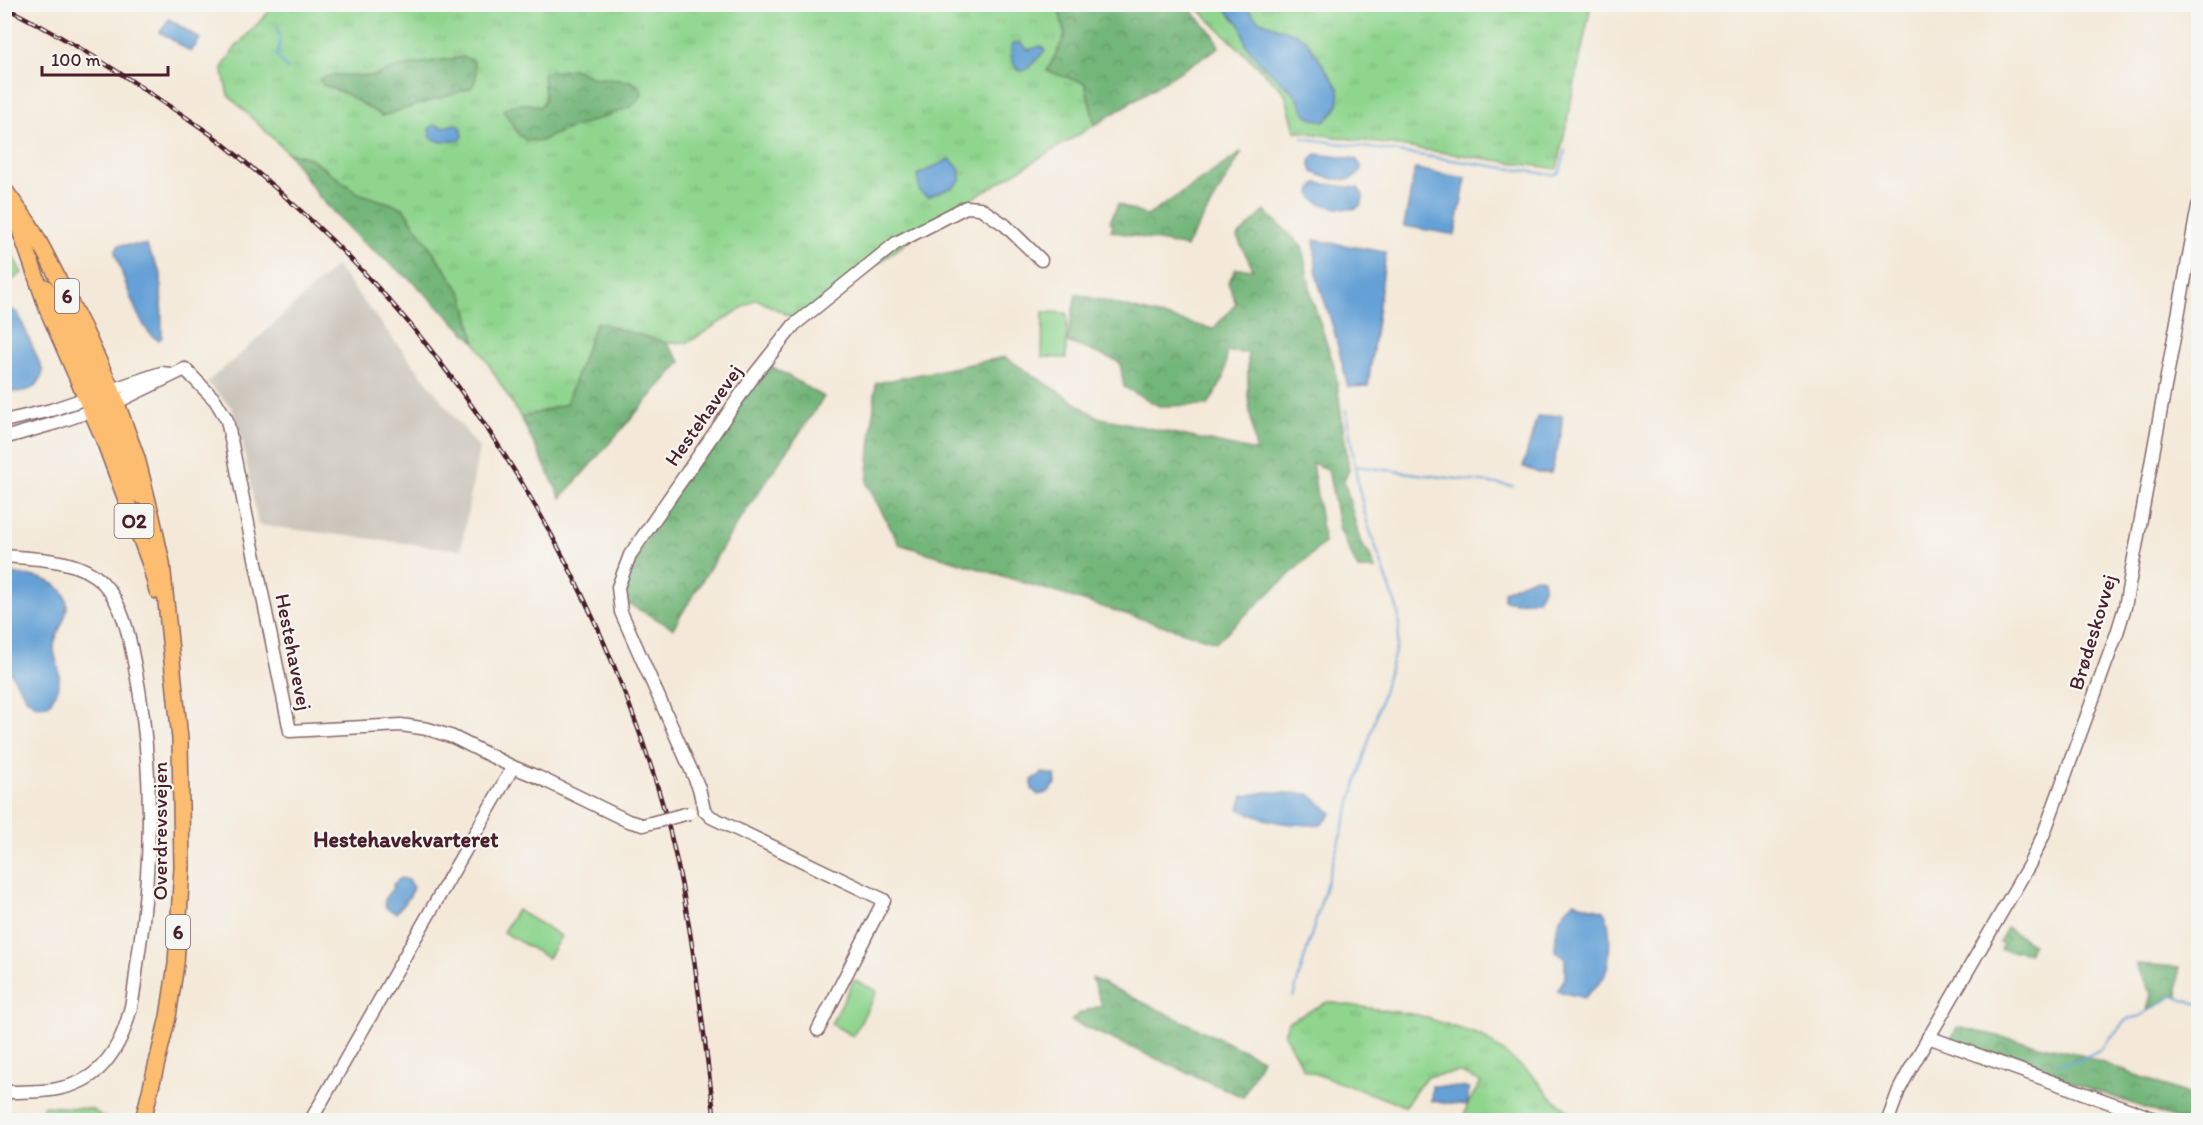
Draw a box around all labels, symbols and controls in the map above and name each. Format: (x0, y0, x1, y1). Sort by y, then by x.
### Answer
scale bar (42, 39, 168, 77)
text: 100 m (51, 49, 101, 71)
road number: 6 (55, 279, 79, 313)
street label: Hestehavevej (659, 359, 747, 471)
road number: O2 (114, 504, 154, 538)
street label: Brødeskovvej (2063, 571, 2121, 693)
street label: Hestehavevej (270, 591, 318, 713)
street label: Overdrevsvejen (147, 762, 172, 900)
district label: Hestehavekvarteret (313, 826, 499, 853)
road number: 6 (166, 915, 190, 949)

